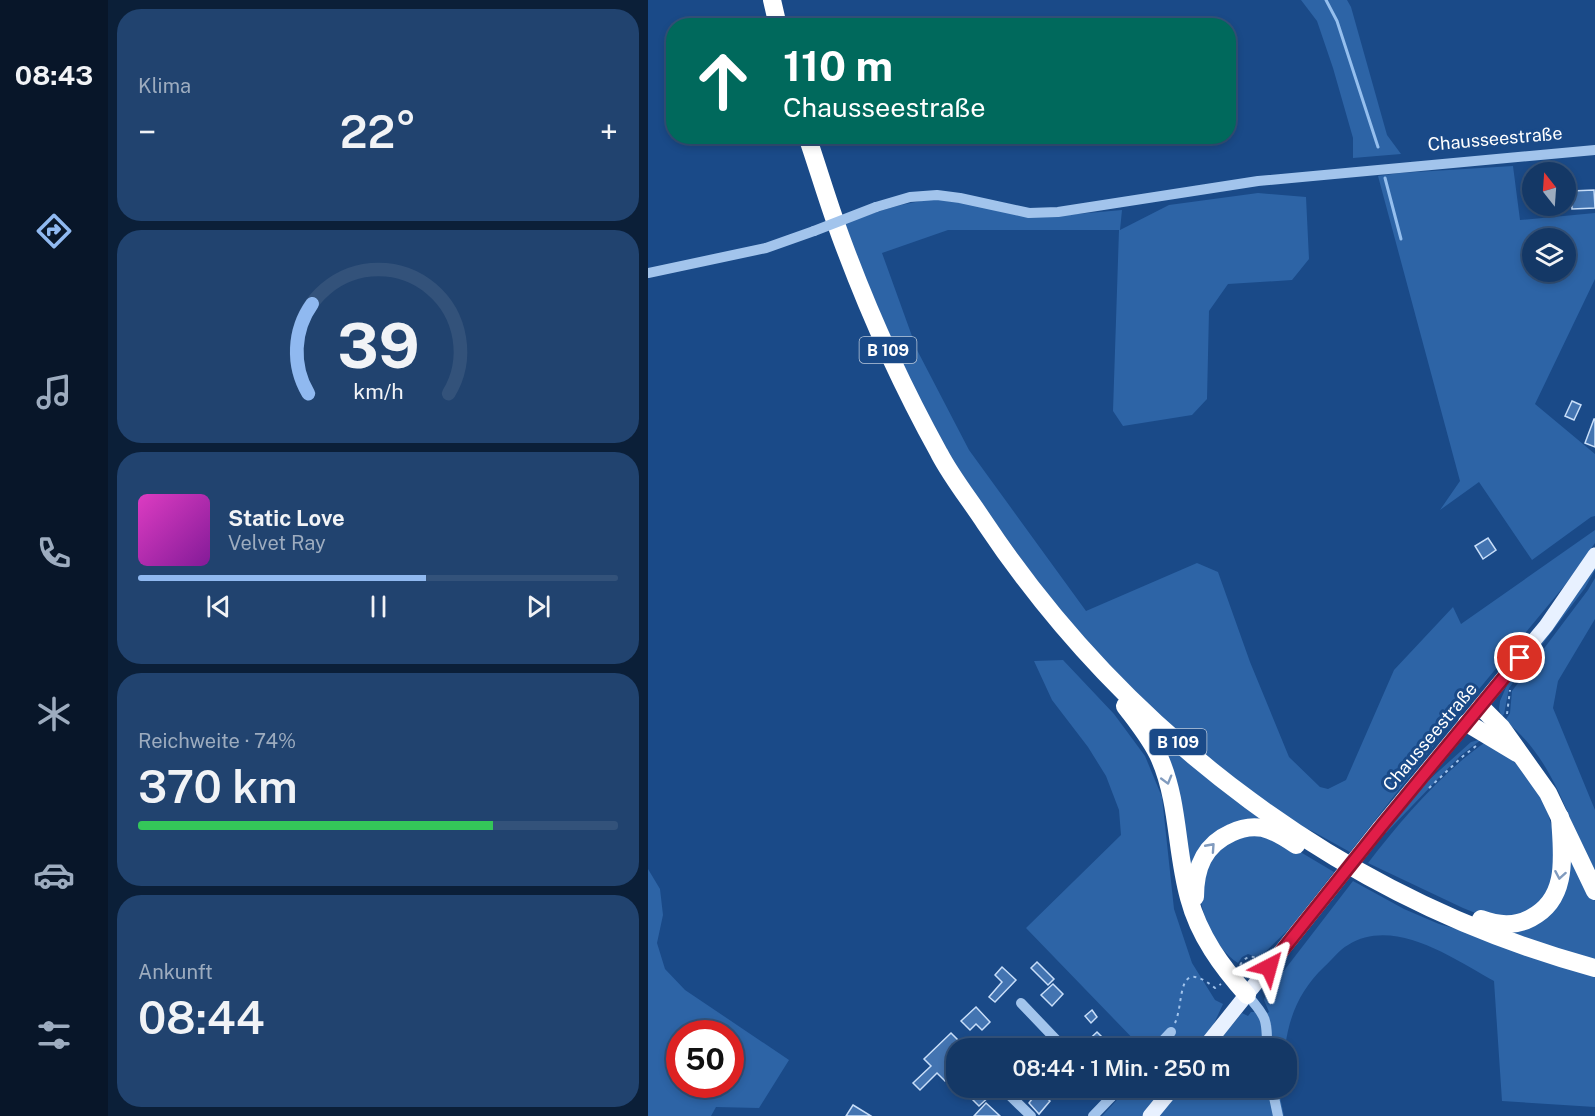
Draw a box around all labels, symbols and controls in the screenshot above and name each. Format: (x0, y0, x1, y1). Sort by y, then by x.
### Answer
text: 110 m (783, 41, 893, 90)
icon: ahead (684, 42, 762, 120)
text: 08:43 (15, 59, 93, 91)
text: Klima (138, 74, 191, 98)
text: Chausseestraße (783, 91, 986, 123)
text: 22° (340, 105, 416, 158)
text: − (138, 113, 156, 151)
text: + (600, 113, 618, 151)
street label: Chausseestraße (1427, 122, 1563, 155)
north arrow (1522, 162, 1576, 216)
map controls (1522, 162, 1576, 282)
icon: directions (33, 210, 75, 252)
button: layers (1522, 228, 1576, 282)
text: 39 (337, 309, 419, 382)
road number: B 109 (860, 337, 916, 363)
icon: music (33, 371, 75, 413)
text: km/h (353, 379, 403, 404)
text: Static Love (228, 505, 345, 531)
text: Velvet Ray (228, 531, 326, 555)
icon: phone (33, 532, 75, 574)
icon: previous (202, 590, 235, 623)
icon: pause (362, 590, 395, 623)
icon: next (522, 590, 555, 623)
pin (1494, 632, 1545, 683)
icon: arrive (1503, 641, 1536, 674)
street label: Chausseestraße (1378, 678, 1481, 795)
icon: climate (33, 693, 75, 735)
text: Reichweite · 74% (138, 729, 296, 753)
road number: B 109 (1150, 729, 1206, 755)
text: 370 km (138, 760, 298, 813)
one-way arrow (1160, 774, 1172, 785)
one-way arrow (1204, 844, 1215, 854)
icon: car (33, 854, 75, 896)
one-way arrow (1555, 870, 1567, 880)
position arrow (1237, 935, 1301, 999)
text: Ankunft (138, 960, 213, 984)
text: 08:44 (138, 991, 265, 1044)
icon: filters (33, 1014, 75, 1056)
speed limit sign: 50 (666, 1020, 744, 1098)
text: 08:44 · 1 Min. · 250 m (1013, 1055, 1230, 1081)

